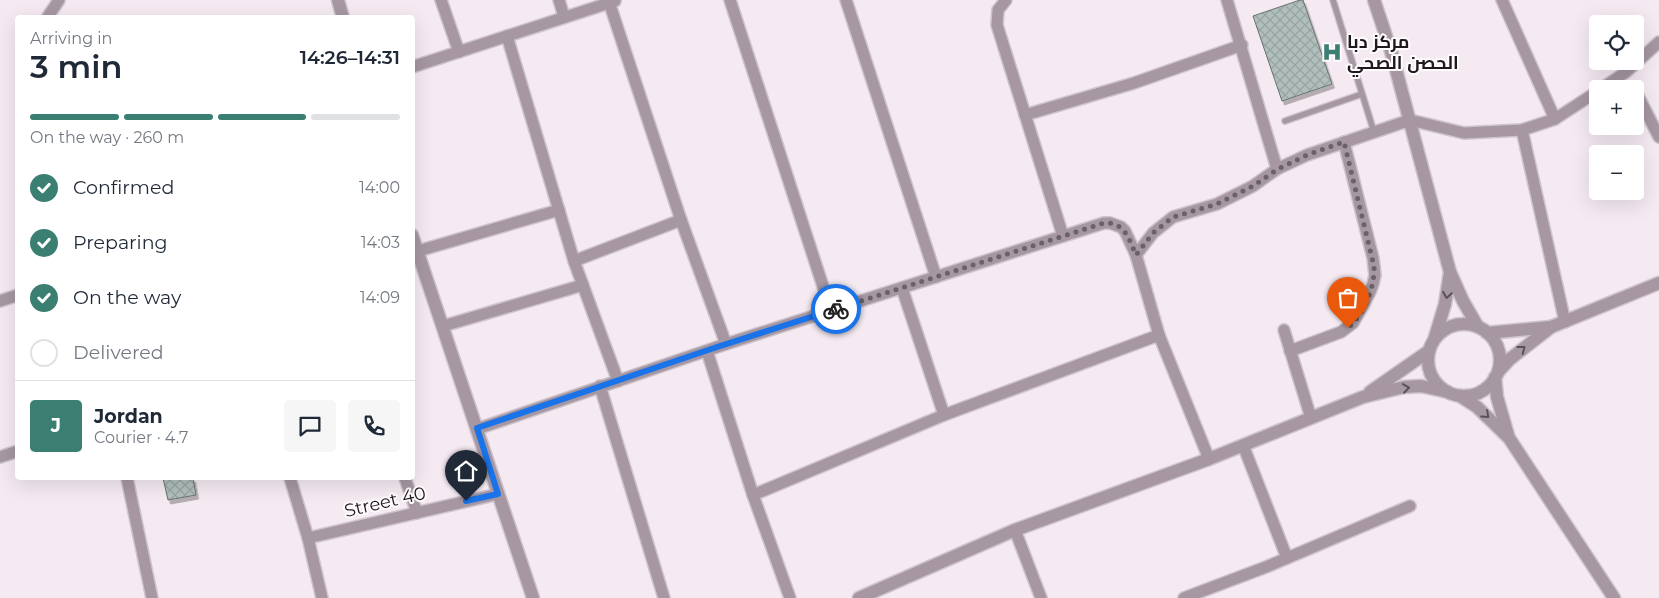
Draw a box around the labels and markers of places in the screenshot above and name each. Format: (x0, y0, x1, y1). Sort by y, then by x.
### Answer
place label: مركز دبا الحصن الصحي (1347, 31, 1459, 78)
hospital icon: مركز دبا الحصن الصحي (1321, 41, 1343, 63)
pin (1327, 277, 1369, 328)
pin (445, 450, 487, 501)

